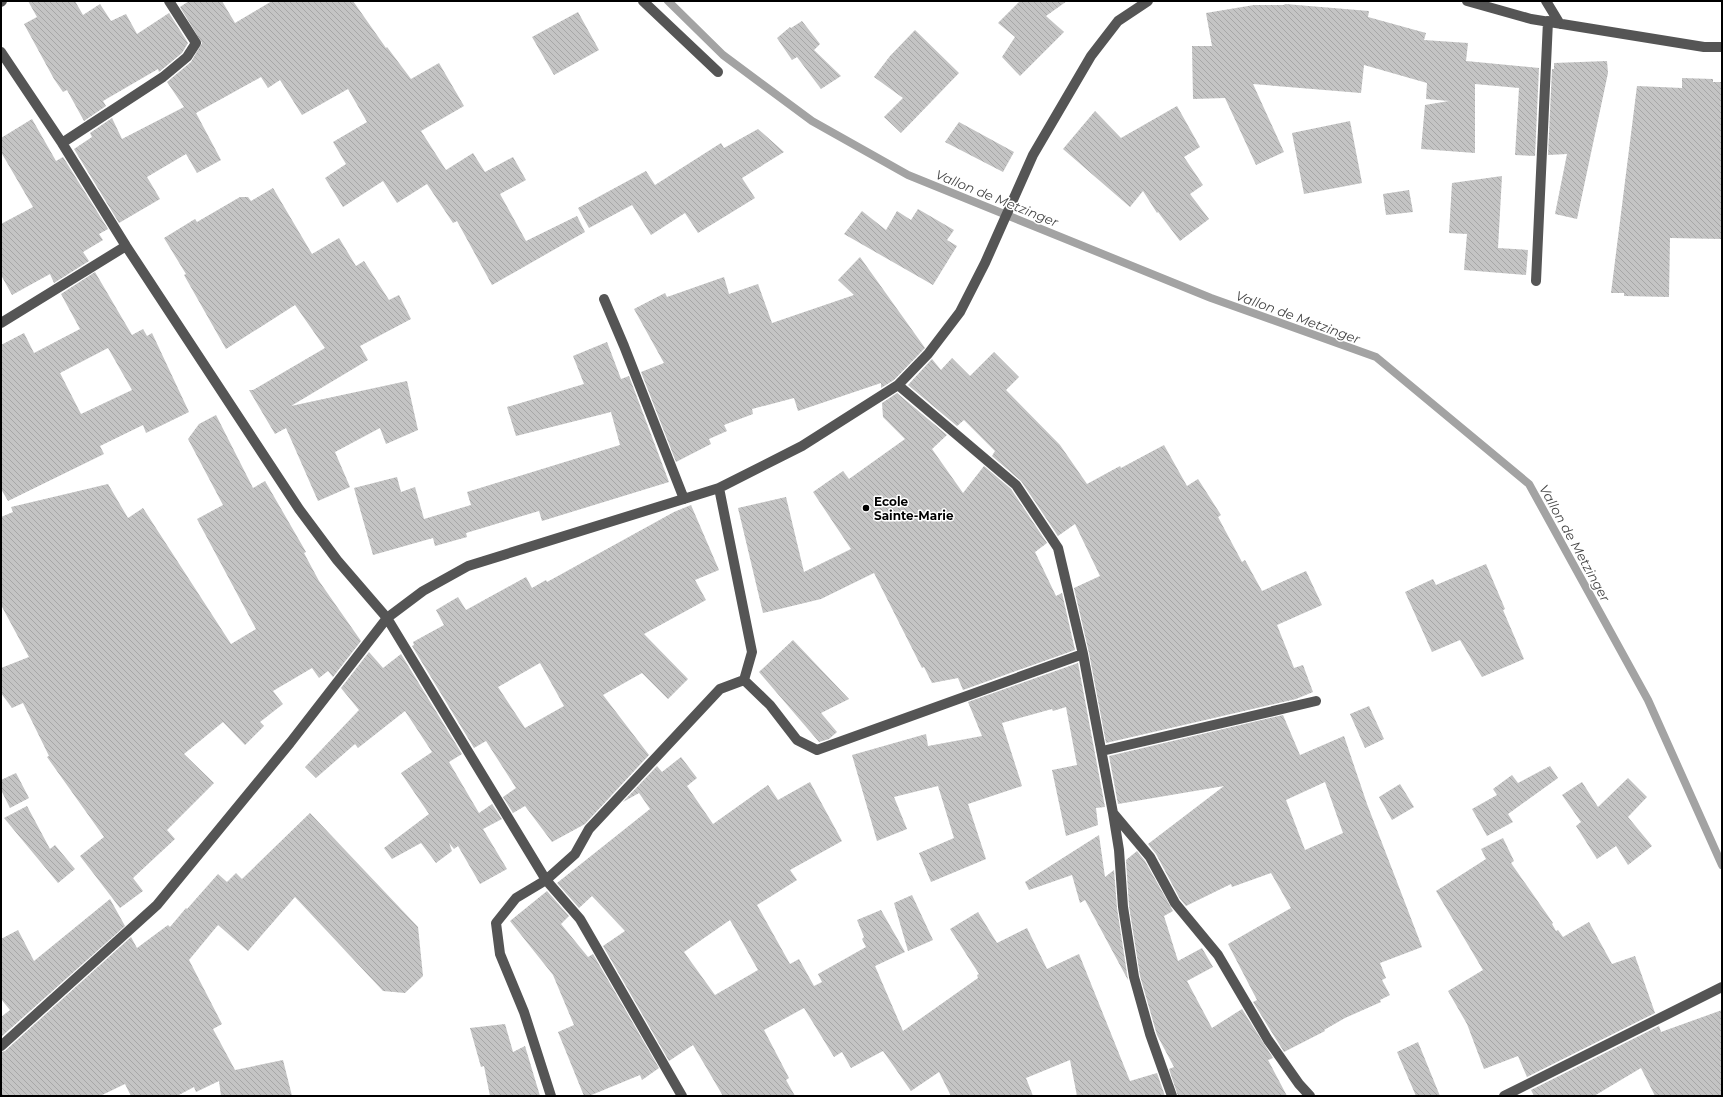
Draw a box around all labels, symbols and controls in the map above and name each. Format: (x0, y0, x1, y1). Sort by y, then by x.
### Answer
water label: Vallon de Metzinger (933, 166, 1061, 230)
water label: Vallon de Metzinger (1234, 287, 1363, 347)
water label: Vallon de Metzinger (1536, 482, 1614, 605)
place label: Ecole Sainte-Marie (874, 494, 954, 523)
marker: Ecole Sainte-Marie (861, 503, 871, 513)

